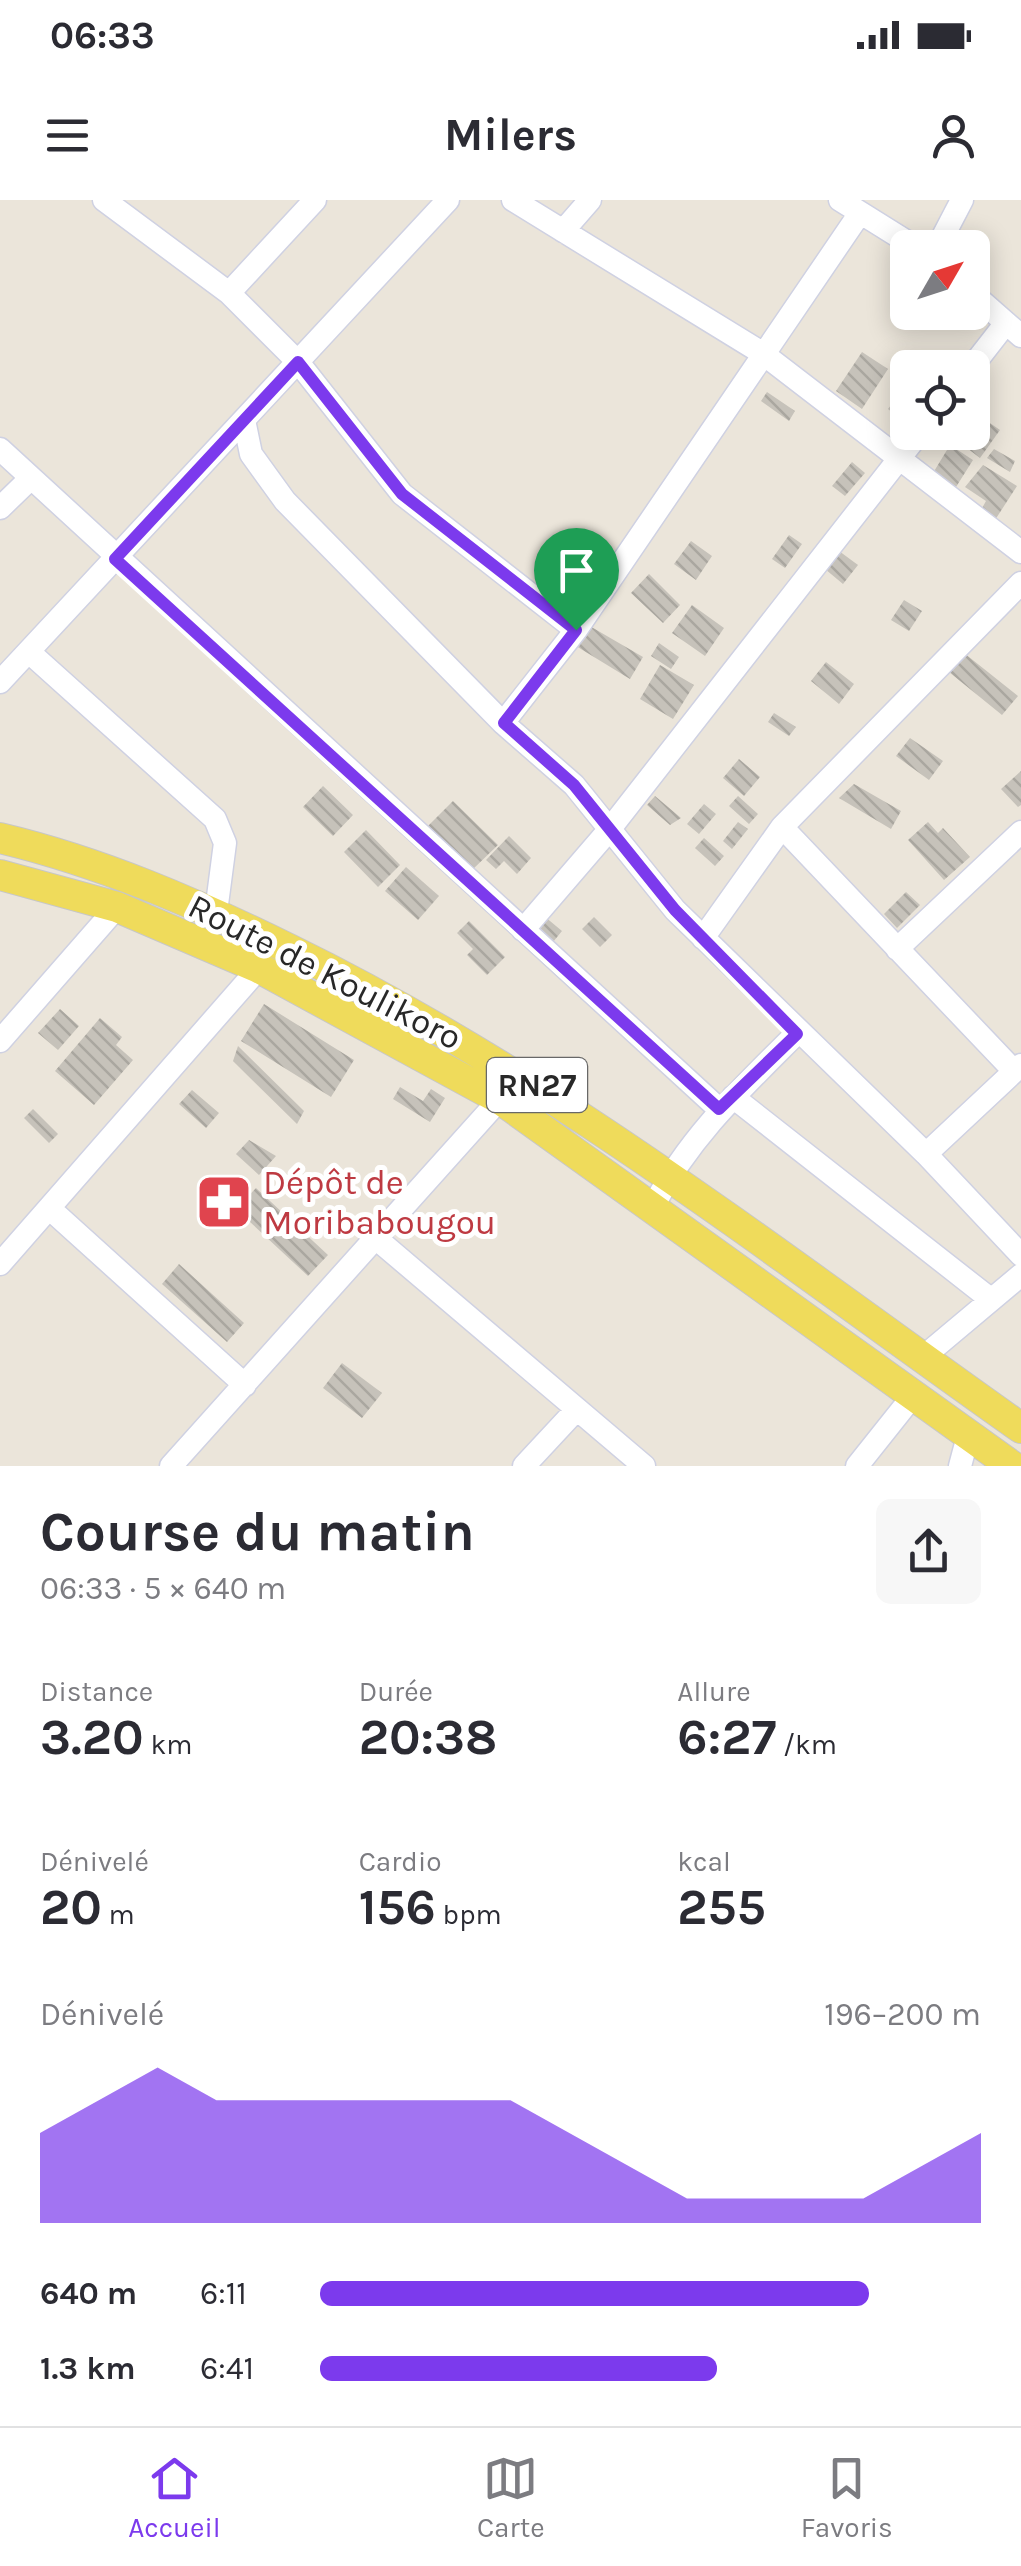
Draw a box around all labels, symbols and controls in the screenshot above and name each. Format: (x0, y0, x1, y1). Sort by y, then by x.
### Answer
text: 06:33 (50, 13, 155, 58)
icon: menu (40, 108, 95, 163)
icon: person (926, 108, 981, 163)
text: Milers (444, 109, 577, 161)
north arrow (890, 230, 990, 330)
map controls (890, 230, 990, 450)
button: locate (890, 350, 990, 450)
pin (534, 528, 619, 631)
icon: arrive (549, 543, 604, 598)
street label: Route de Koulikoro (182, 885, 468, 1059)
road number: RN27 (487, 1058, 587, 1112)
place label: Dépôt de Moribabougou (263, 1162, 496, 1243)
pharmacy icon: Dépôt de Moribabougou (194, 1172, 254, 1232)
button: share (876, 1499, 981, 1604)
text: Course du matin (40, 1500, 475, 1564)
text: 06:33 · 5 × 640 m (40, 1570, 286, 1607)
text: Distance (40, 1675, 153, 1708)
text: Durée (359, 1675, 433, 1708)
text: Allure (677, 1675, 751, 1708)
text: 3.20 (40, 1708, 144, 1767)
text: 20:38 (359, 1708, 497, 1767)
text: 6:27 (677, 1708, 776, 1767)
text: km (144, 1728, 192, 1761)
text: /km (776, 1728, 837, 1761)
text: Dénivelé (40, 1845, 149, 1878)
text: Cardio (359, 1845, 442, 1878)
text: kcal (677, 1845, 731, 1878)
text: 20 (40, 1878, 102, 1937)
text: 156 (359, 1878, 436, 1937)
text: 255 (677, 1878, 766, 1937)
text: m (102, 1898, 135, 1931)
text: bpm (436, 1898, 502, 1931)
text: Dénivelé (40, 1996, 164, 2033)
text: 196–200 m (824, 1996, 981, 2033)
text: 640 m (40, 2275, 137, 2312)
text: 6:11 (200, 2275, 247, 2312)
text: 1.3 km (40, 2350, 136, 2387)
text: 6:41 (200, 2350, 254, 2387)
tab: Accueil (128, 2451, 221, 2544)
tab: Carte (477, 2451, 545, 2544)
tab: Favoris (801, 2451, 893, 2544)

